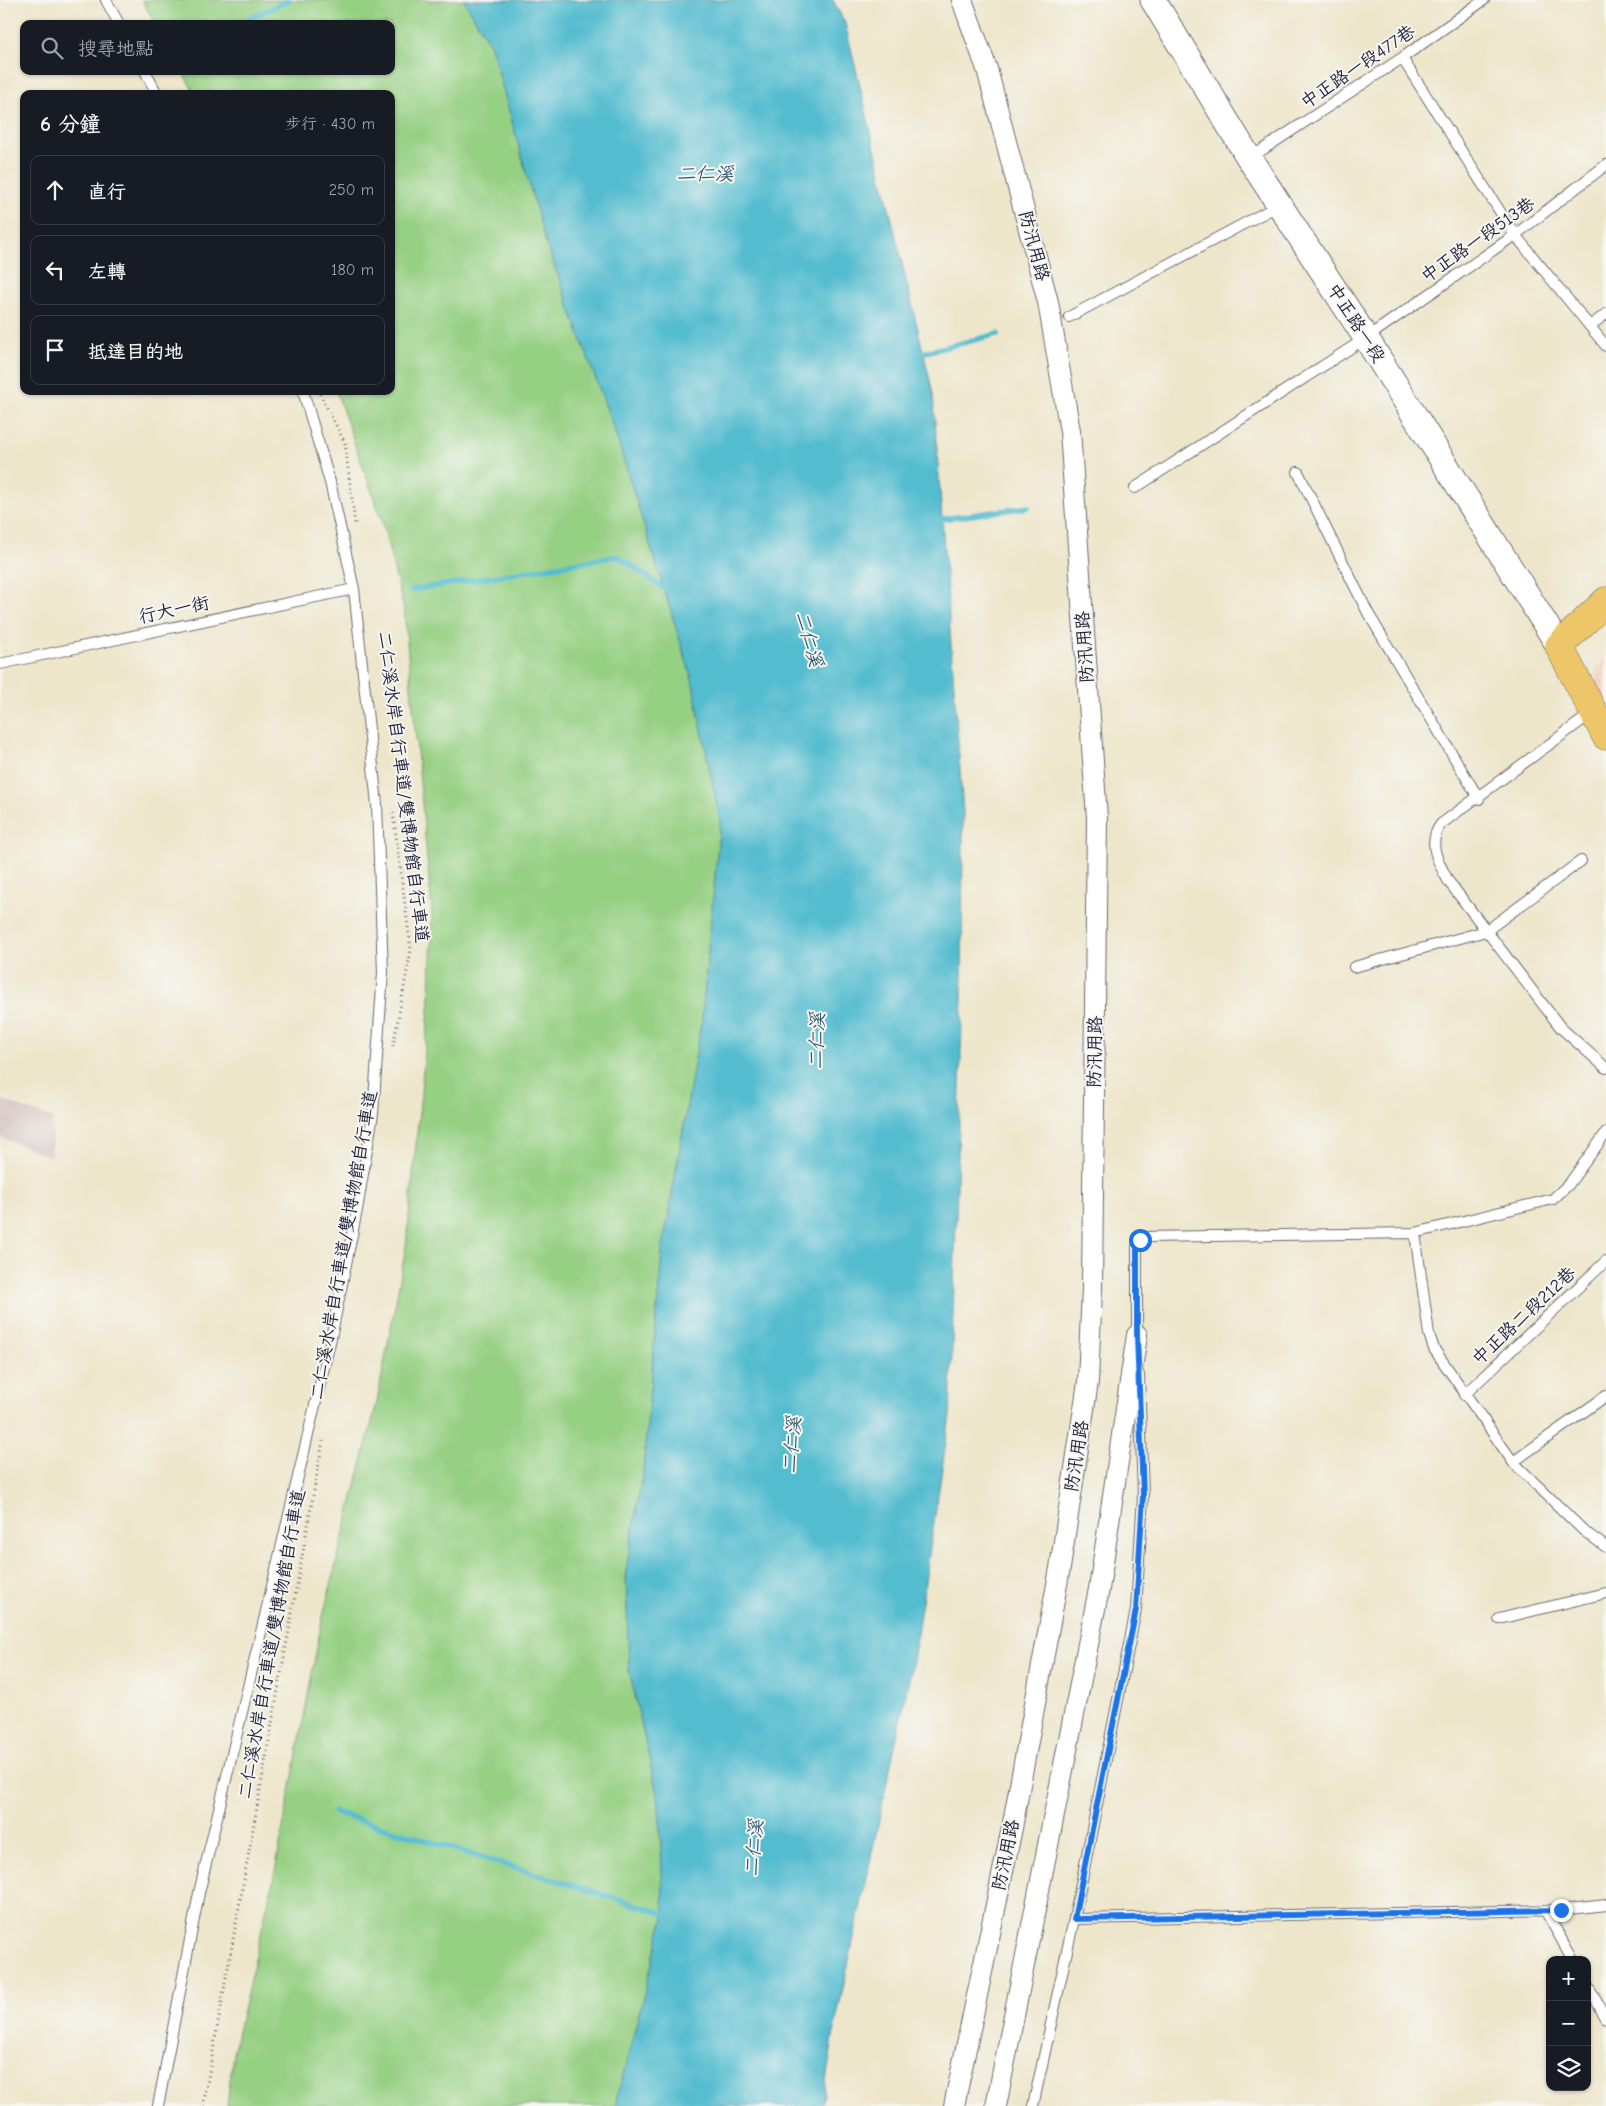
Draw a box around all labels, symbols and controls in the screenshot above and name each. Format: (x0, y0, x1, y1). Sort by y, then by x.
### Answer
search box (20, 20, 395, 75)
street label: 中正路一段477巷 (1297, 21, 1419, 113)
icon: search (38, 34, 66, 62)
text: 搜尋地點 (78, 38, 154, 60)
text: 6 分鐘 (40, 112, 100, 136)
text: 步行 · 430 m (285, 115, 375, 133)
water label: 二仁溪 (676, 163, 734, 185)
icon: ahead (41, 176, 69, 204)
text: 直行 (88, 181, 126, 203)
text: 250 m (329, 181, 374, 199)
street label: 中正路一段513巷 (1417, 193, 1539, 287)
street label: 防汛用路 (1015, 209, 1053, 283)
icon: left (41, 256, 69, 284)
text: 左轉 (88, 261, 126, 283)
text: 180 m (331, 261, 374, 279)
street label: 中正路一段 (1323, 280, 1389, 366)
icon: arrive (41, 336, 69, 364)
text: 抵達目的地 (88, 341, 183, 363)
street label: 行大一街 (137, 592, 211, 628)
water label: 二仁溪 (791, 609, 828, 670)
street label: 防汛用路 (1072, 610, 1098, 684)
street label: 二仁溪水岸自行車道/雙博物館自行車道 (373, 630, 433, 944)
water label: 二仁溪 (805, 1011, 829, 1070)
street label: 防汛用路 (1084, 1016, 1106, 1088)
street label: 二仁溪水岸自行車道/雙博物館自行車道 (306, 1089, 382, 1401)
route start (1129, 1229, 1152, 1252)
street label: 中正路二段212巷 (1468, 1263, 1580, 1369)
water label: 二仁溪 (779, 1415, 806, 1474)
street label: 防汛用路 (1061, 1419, 1093, 1493)
street label: 二仁溪水岸自行車道/雙博物館自行車道 (234, 1488, 310, 1800)
water label: 二仁溪 (741, 1818, 768, 1877)
street label: 防汛用路 (988, 1818, 1024, 1892)
route end (1550, 1899, 1573, 1922)
map controls (1546, 1956, 1591, 2091)
button: + (1546, 1956, 1591, 2001)
button: − (1546, 2001, 1591, 2046)
button: layers (1546, 2046, 1591, 2091)

